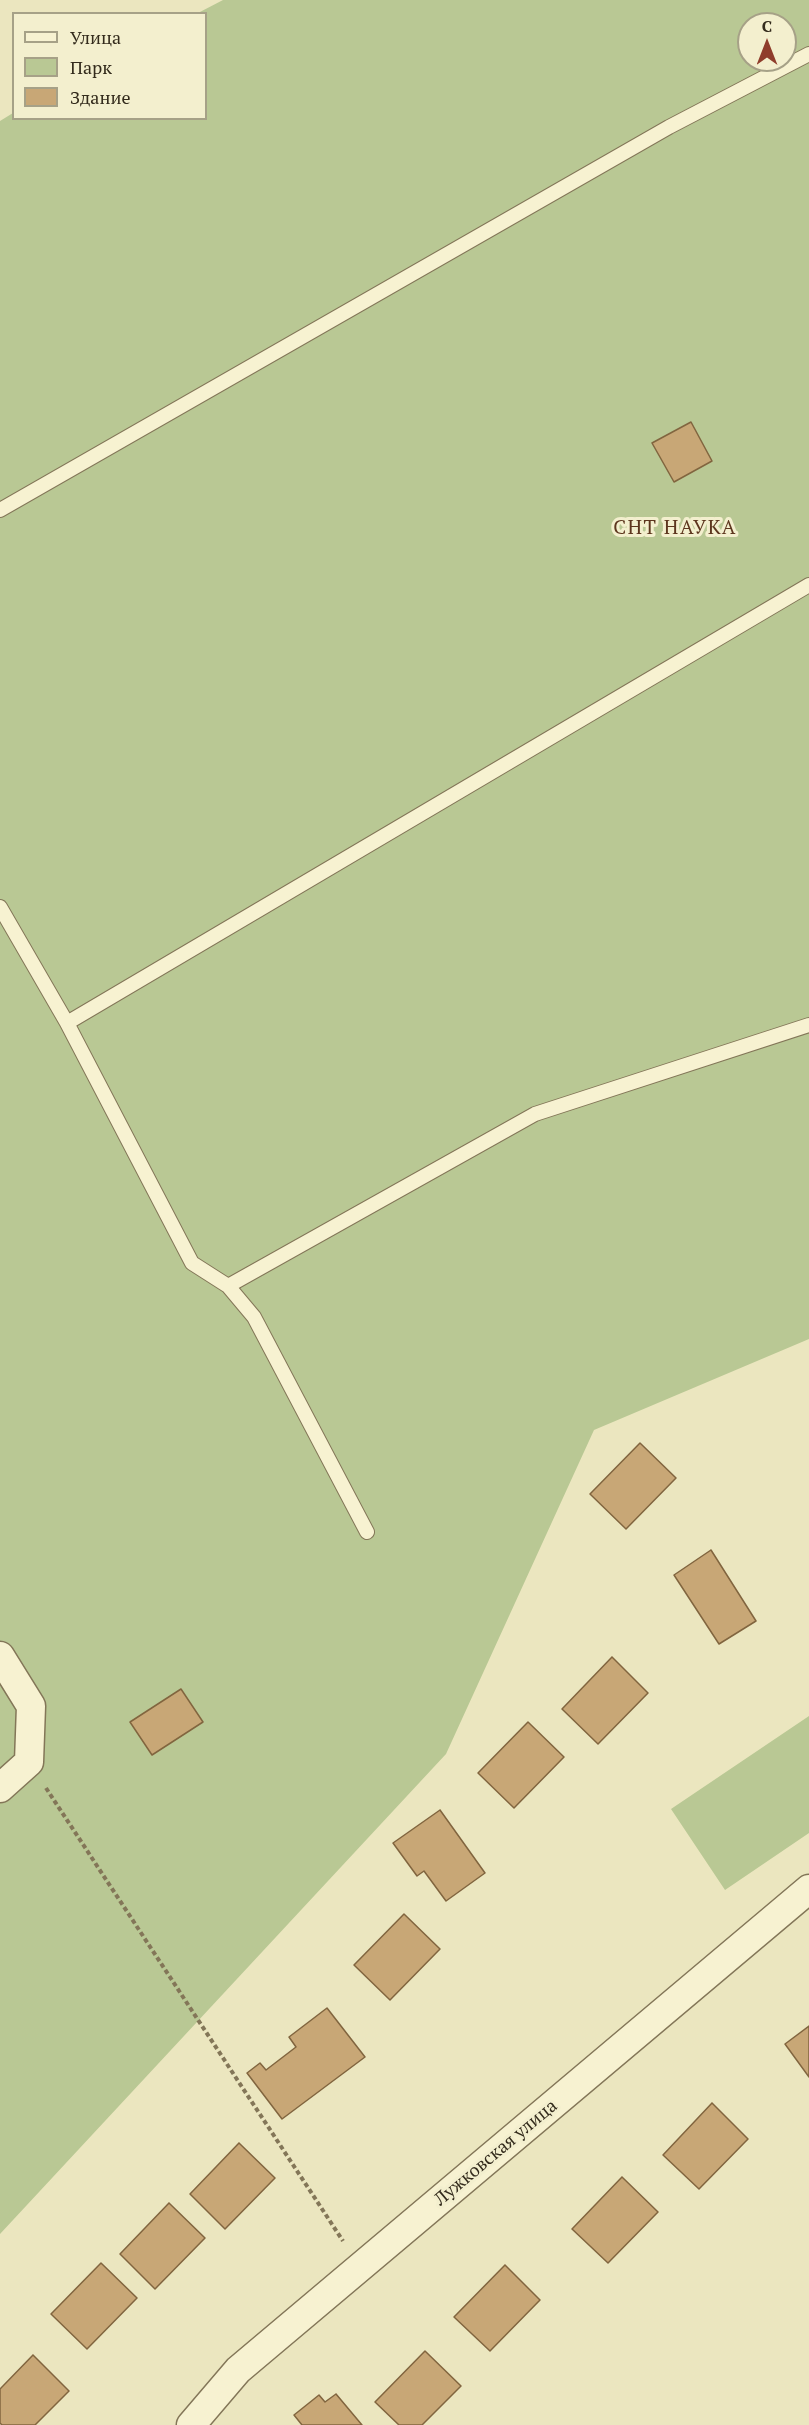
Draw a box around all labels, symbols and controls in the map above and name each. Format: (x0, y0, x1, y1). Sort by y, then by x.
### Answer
legend (12, 12, 207, 120)
north arrow (737, 12, 797, 72)
text: С (762, 15, 772, 37)
text: Улица (70, 25, 121, 49)
text: Парк (70, 55, 112, 79)
text: Здание (70, 85, 130, 109)
district label: СНТ НАУКА (613, 516, 737, 540)
street label: Лужковская улица (430, 2095, 562, 2211)

